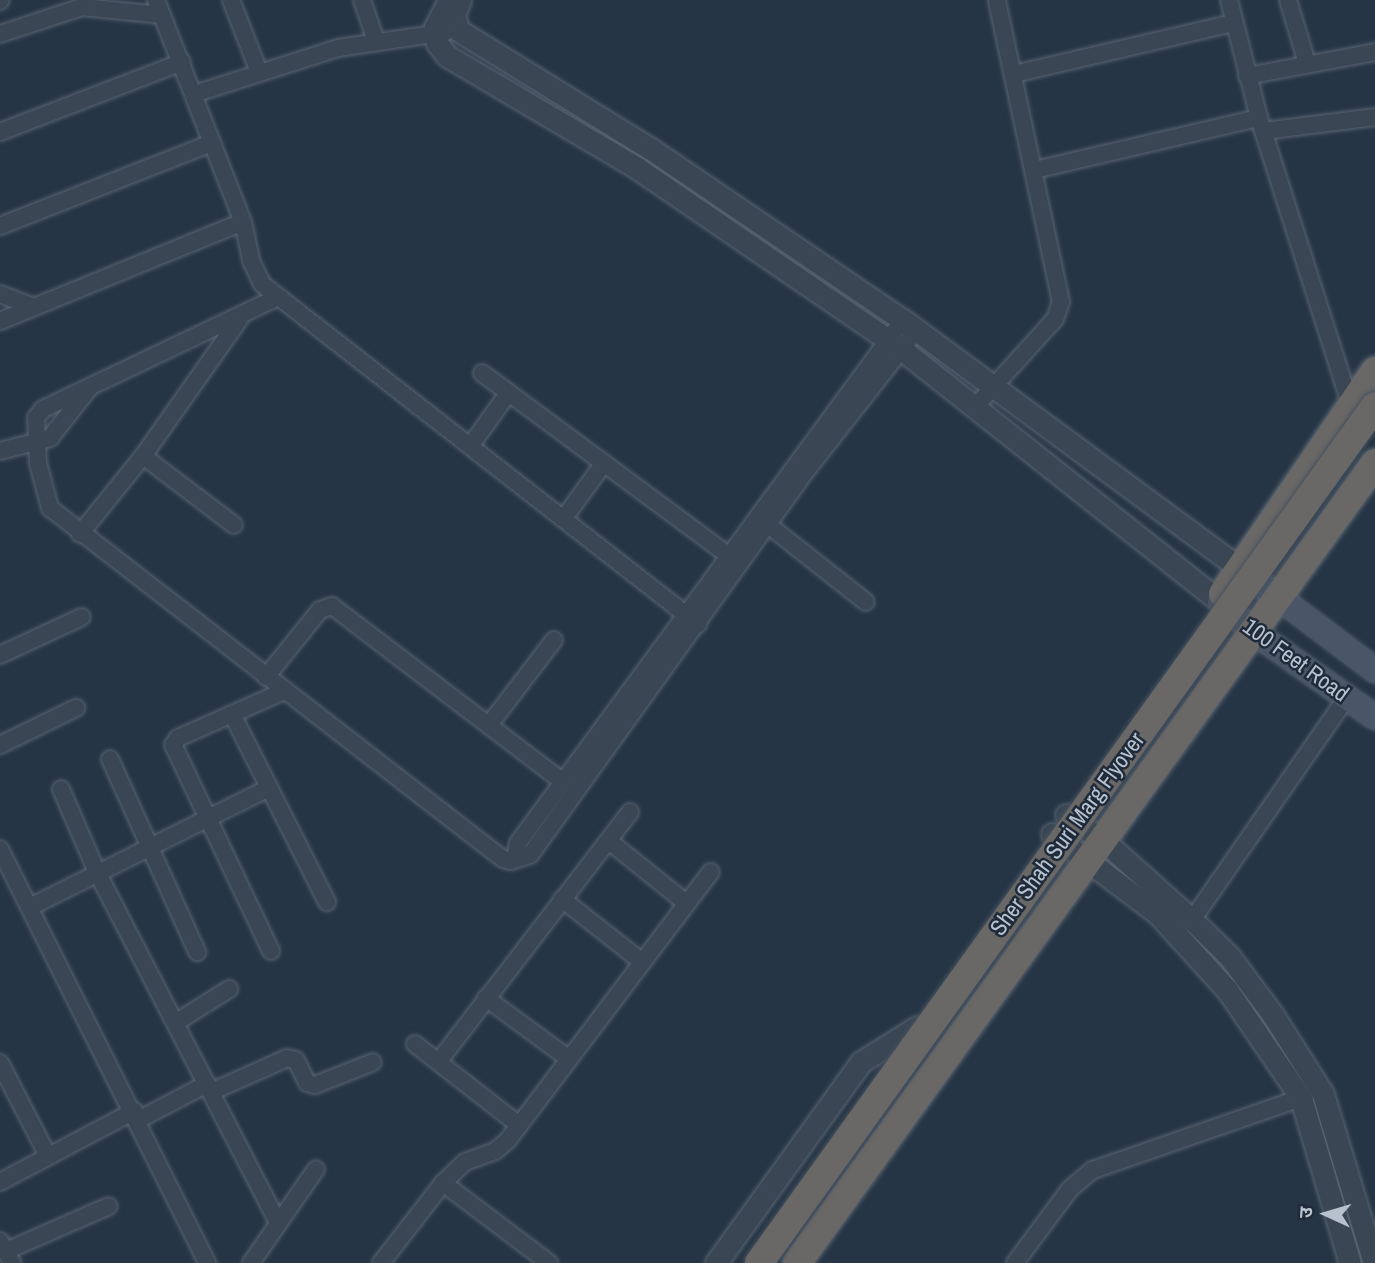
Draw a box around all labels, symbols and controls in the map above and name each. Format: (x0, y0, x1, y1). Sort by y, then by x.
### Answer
street label: 100 Feet Road (1238, 612, 1354, 708)
street label: Sher Shah Suri Marg Flyover (984, 727, 1150, 941)
north arrow (1291, 1179, 1361, 1249)
text: उ (1292, 1206, 1318, 1219)

